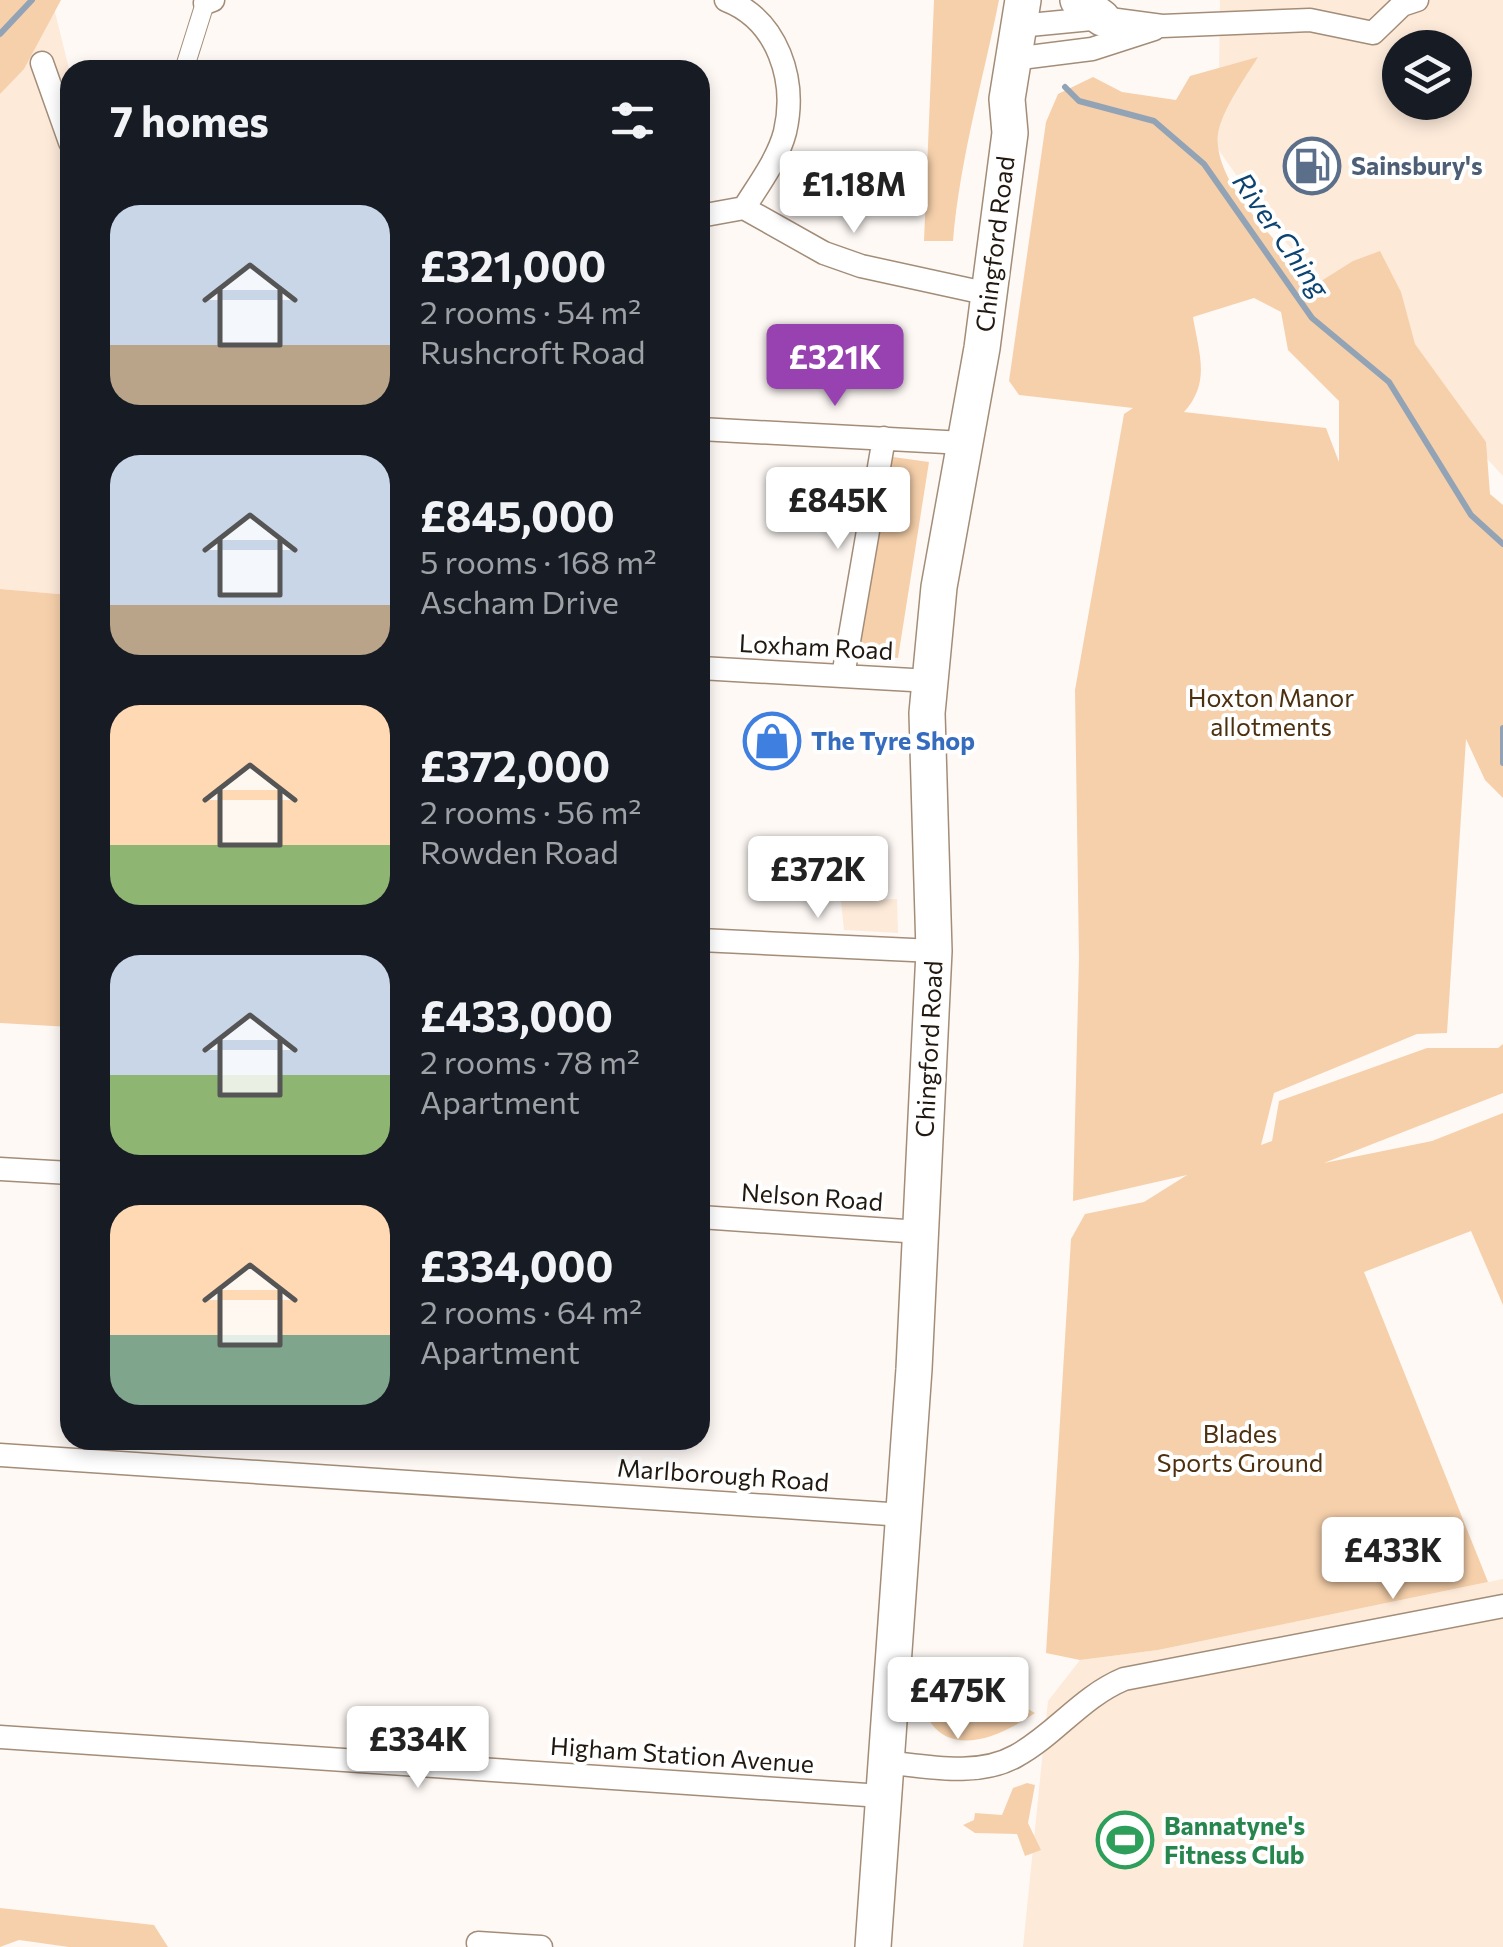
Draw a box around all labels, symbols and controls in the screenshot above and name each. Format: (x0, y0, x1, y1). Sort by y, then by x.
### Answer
map controls (1382, 30, 1472, 120)
button: layers (1382, 30, 1472, 120)
icon: filters (605, 93, 660, 148)
text: 7 homes (110, 94, 269, 146)
fuel station icon: Sainsbury's (1282, 136, 1342, 196)
place label: Sainsbury's (1351, 150, 1483, 180)
pin: £1.18M (773, 151, 935, 236)
street label: Chingford Road (968, 154, 1020, 334)
text: £1.18M (802, 163, 906, 203)
water label: River Ching (1226, 165, 1338, 305)
text: £321,000 (420, 239, 606, 291)
icon: home (190, 245, 310, 365)
text: 2 rooms · 54 m² (420, 291, 641, 331)
pin: £321K (765, 324, 905, 409)
text: Rushcroft Road (420, 331, 646, 371)
text: £321K (789, 336, 881, 376)
pin: £845K (768, 467, 908, 552)
text: £845K (788, 479, 888, 519)
text: £845,000 (420, 489, 615, 541)
icon: home (190, 495, 310, 615)
text: 5 rooms · 168 m² (420, 541, 657, 581)
text: Ascham Drive (420, 581, 619, 621)
street label: Loxham Road (738, 627, 894, 665)
park label: Hoxton Manor allotments (1188, 682, 1354, 741)
shop icon: The Tyre Shop (742, 711, 802, 771)
place label: The Tyre Shop (811, 725, 975, 755)
text: £372,000 (420, 739, 610, 791)
icon: home (190, 745, 310, 865)
text: 2 rooms · 56 m² (420, 791, 641, 831)
text: Rowden Road (420, 831, 619, 871)
pin: £372K (748, 836, 888, 921)
text: £372K (770, 848, 866, 888)
street label: Chingford Road (908, 960, 948, 1138)
text: £433,000 (420, 989, 613, 1041)
icon: home (190, 995, 310, 1115)
text: 2 rooms · 78 m² (420, 1041, 640, 1081)
text: Apartment (420, 1081, 580, 1121)
street label: Nelson Road (740, 1176, 884, 1216)
text: £334,000 (420, 1239, 613, 1291)
icon: home (190, 1245, 310, 1365)
text: 2 rooms · 64 m² (420, 1291, 642, 1331)
text: Apartment (420, 1331, 580, 1371)
park label: Blades Sports Ground (1157, 1418, 1323, 1477)
street label: Marlborough Road (616, 1452, 830, 1496)
pin: £433K (1323, 1517, 1463, 1602)
text: £433K (1344, 1529, 1442, 1569)
pin: £475K (888, 1657, 1028, 1742)
text: £475K (910, 1669, 1006, 1709)
pin: £334K (348, 1706, 488, 1791)
text: £334K (369, 1718, 467, 1758)
street label: Higham Station Avenue (549, 1730, 815, 1778)
sports icon: Bannatyne's Fitness Club (1095, 1810, 1155, 1870)
place label: Bannatyne's Fitness Club (1164, 1810, 1305, 1869)

